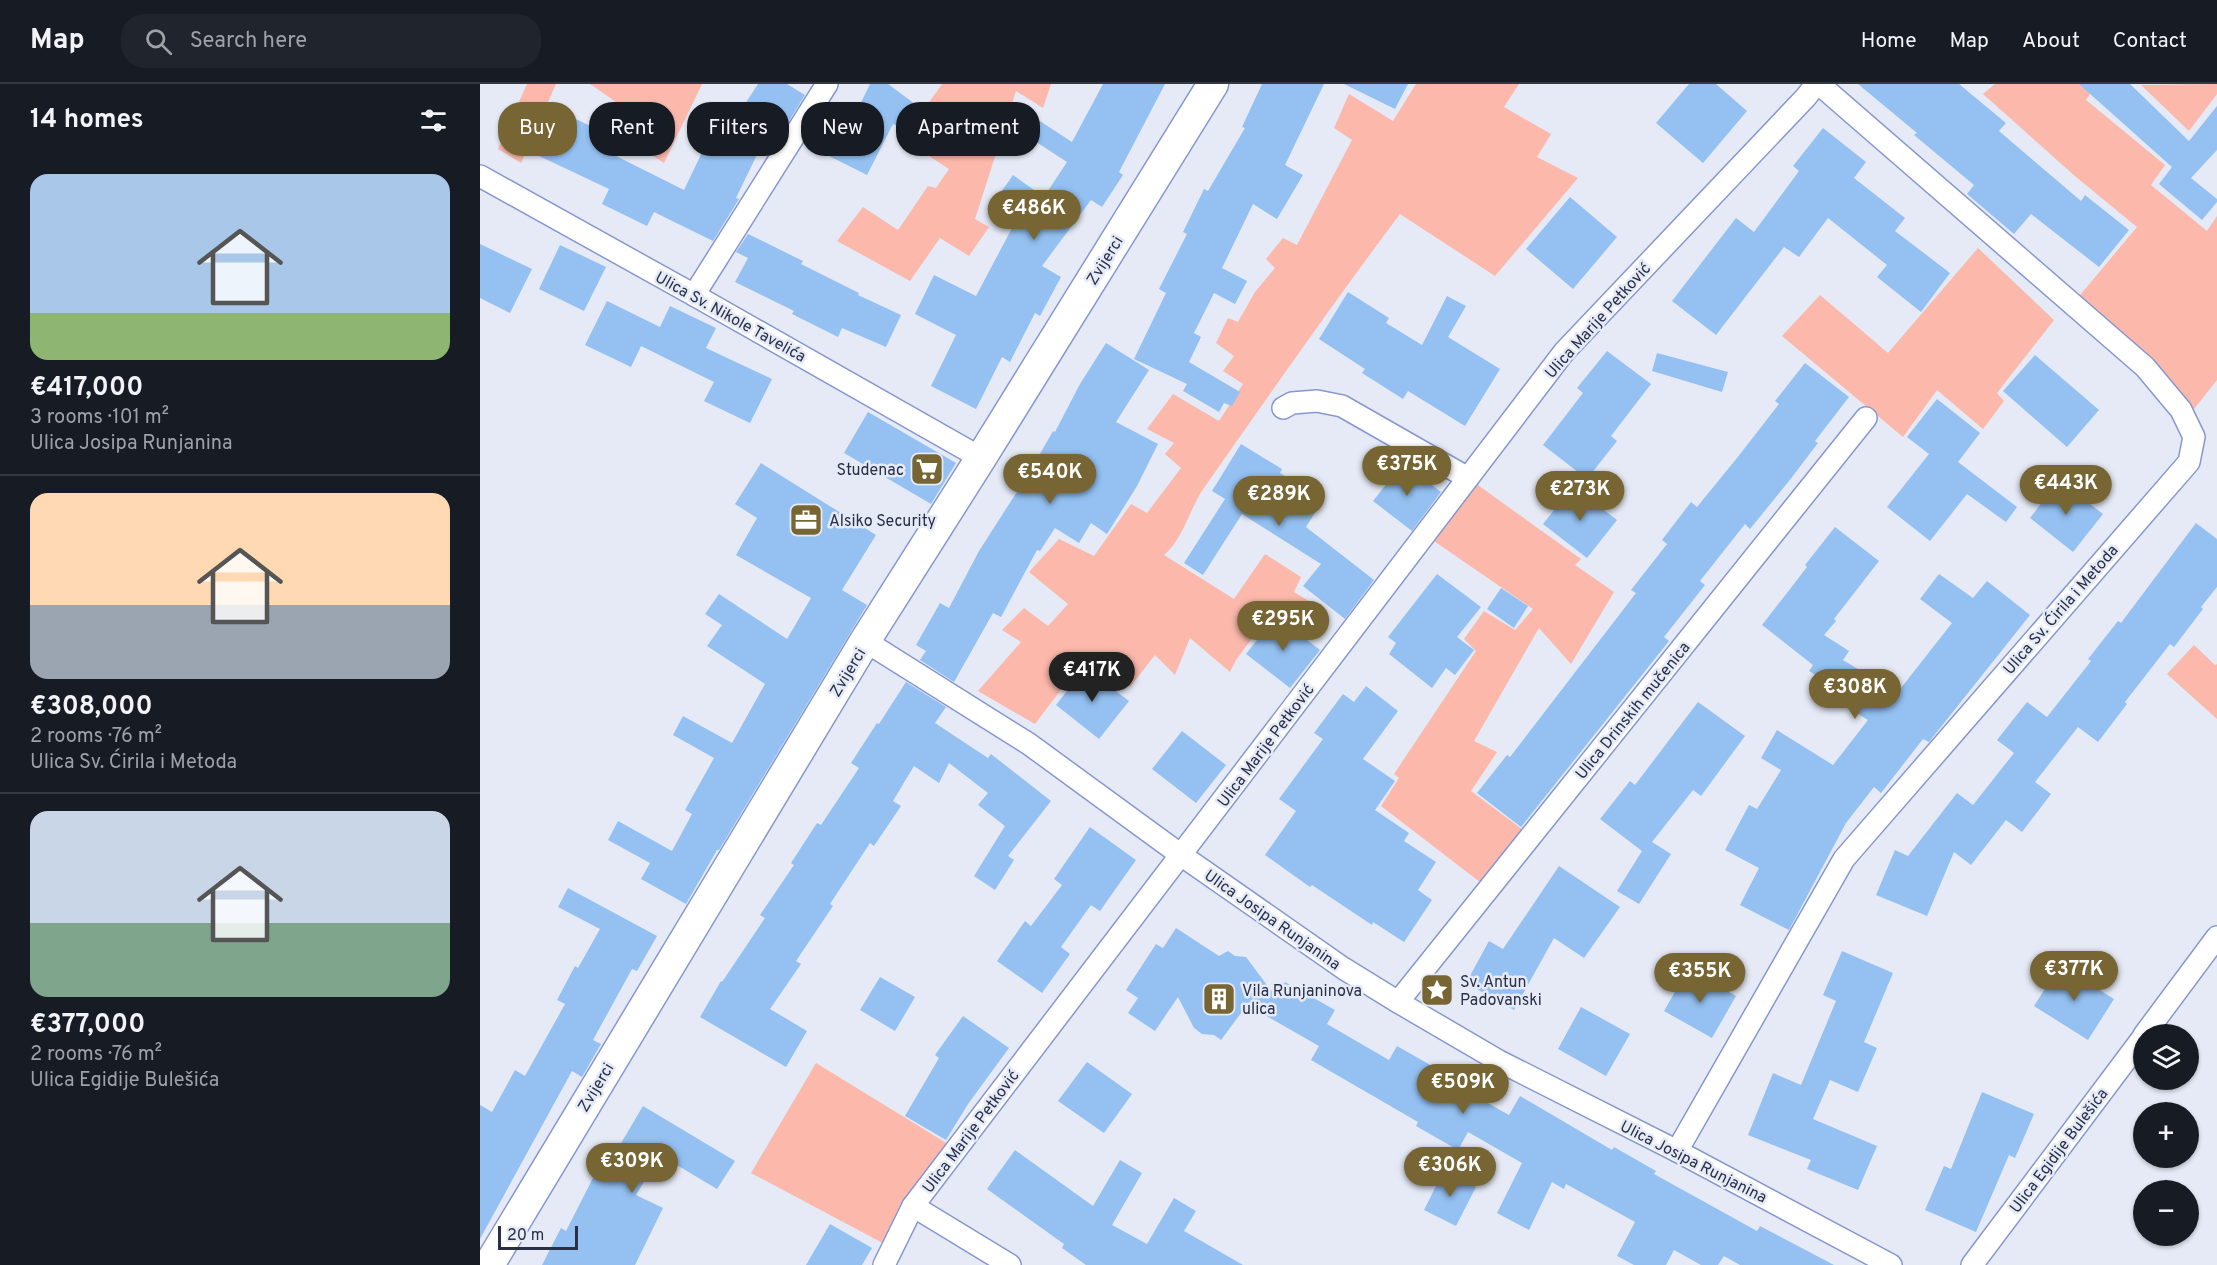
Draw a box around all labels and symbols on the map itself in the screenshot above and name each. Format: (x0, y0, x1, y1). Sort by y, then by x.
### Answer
pin: €486K (992, 190, 1076, 241)
street label: Zvijerci (1083, 233, 1128, 289)
street label: Ulica Marije Petković (1541, 259, 1656, 383)
street label: Ulica Sv. Nikole Tavelića (651, 268, 809, 368)
pin: €375K (1365, 446, 1449, 497)
supermarket icon: Studenac (909, 451, 945, 487)
pin: €540K (1008, 454, 1092, 505)
place label: Studenac (836, 461, 904, 481)
pin: €443K (2024, 465, 2108, 516)
pin: €273K (1538, 471, 1622, 522)
pin: €289K (1237, 476, 1321, 527)
office icon: Alsiko Security (788, 502, 824, 538)
place label: Alsiko Security (829, 512, 936, 532)
street label: Ulica Sv. Ćirila i Metoda (1998, 540, 2123, 679)
pin: €295K (1241, 601, 1325, 652)
street label: Ulica Drinskih mučenica (1572, 638, 1695, 784)
street label: Zvijerci (826, 645, 871, 701)
pin: €417K (1050, 652, 1134, 703)
pin: €308K (1813, 669, 1897, 720)
street label: Ulica Marije Petković (1214, 681, 1319, 812)
street label: Ulica Josipa Runjanina (1200, 866, 1344, 975)
pin: €377K (2032, 951, 2116, 1002)
pin: €355K (1658, 953, 1742, 1004)
place icon: Sv. Antun Padovanski (1419, 972, 1455, 1008)
place label: Sv. Antun Padovanski (1460, 973, 1542, 1011)
building icon: Vila Runjaninova ulica (1201, 981, 1237, 1017)
place label: Vila Runjaninova ulica (1242, 982, 1362, 1020)
street label: Zvijerci (574, 1060, 619, 1116)
pin: €509K (1421, 1064, 1505, 1115)
street label: Ulica Marije Petković (919, 1067, 1024, 1198)
street label: Ulica Egidije Bulešića (2006, 1085, 2113, 1218)
street label: Ulica Josipa Runjanina (1616, 1117, 1770, 1208)
pin: €309K (590, 1143, 674, 1194)
pin: €306K (1408, 1147, 1492, 1198)
scale bar (498, 1223, 578, 1250)

